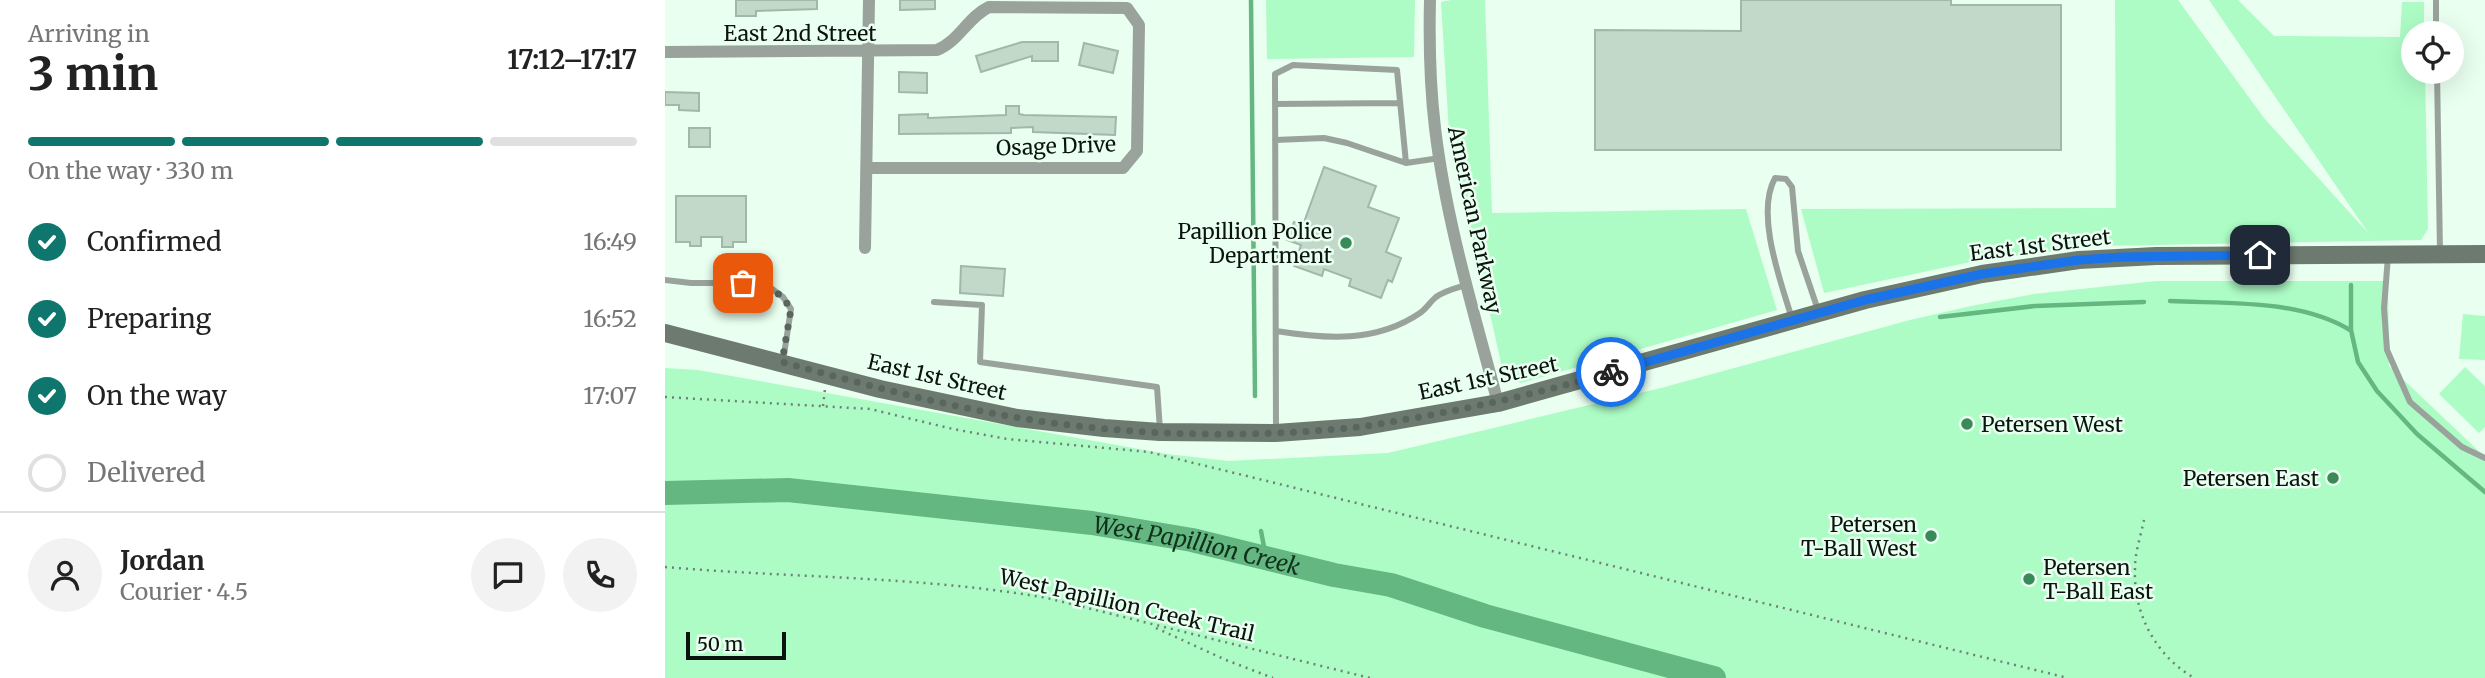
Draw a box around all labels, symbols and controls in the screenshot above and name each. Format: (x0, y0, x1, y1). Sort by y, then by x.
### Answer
text: Arriving in (28, 19, 150, 48)
street label: East 2nd Street (724, 20, 876, 47)
map controls (2401, 21, 2464, 84)
button: locate (2401, 21, 2464, 84)
text: 17:12–17:17 (507, 43, 637, 76)
text: 3 min (28, 45, 158, 103)
street label: American Parkway (1442, 123, 1508, 317)
street label: Osage Drive (995, 130, 1117, 162)
text: On the way · 330 m (28, 156, 233, 185)
place label: Papillion Police Department (1177, 218, 1332, 269)
icon: check (28, 223, 66, 261)
street label: East 1st Street (1968, 223, 2112, 267)
text: Confirmed (87, 225, 222, 258)
pin (2230, 225, 2290, 285)
text: 16:49 (583, 227, 637, 256)
marker: Papillion Police Department (1338, 235, 1354, 251)
icon: home (2241, 236, 2279, 274)
pin (713, 253, 773, 313)
icon: bag (724, 264, 762, 302)
icon: check (28, 300, 66, 338)
text: Preparing (87, 302, 211, 335)
text: 16:52 (583, 304, 637, 333)
courier (1576, 337, 1646, 407)
street label: East 1st Street (865, 348, 1009, 406)
street label: East 1st Street (1416, 350, 1560, 406)
icon: bike (1592, 353, 1630, 391)
icon: check (28, 377, 66, 415)
text: On the way (87, 379, 227, 412)
text: 17:07 (583, 381, 637, 410)
place label: Petersen West (1981, 411, 2123, 438)
marker: Petersen West (1959, 416, 1975, 432)
text: Delivered (87, 456, 206, 489)
place label: Petersen East (2183, 465, 2319, 492)
marker: Petersen East (2325, 470, 2341, 486)
water label: West Papillion Creek (1091, 509, 1304, 581)
place label: Petersen T-Ball West (1801, 511, 1917, 562)
marker: Petersen T-Ball West (1923, 528, 1939, 544)
button: person (28, 538, 102, 612)
button: chat (471, 538, 545, 612)
button: phone (563, 538, 637, 612)
text: Jordan (120, 544, 205, 577)
place label: Petersen T-Ball East (2043, 554, 2153, 605)
street label: West Papillion Creek Trail (996, 562, 1257, 648)
marker: Petersen T-Ball East (2021, 571, 2037, 587)
text: Courier · 4.5 (120, 577, 248, 606)
scale bar (686, 629, 786, 661)
text: 50 m (697, 632, 743, 656)

